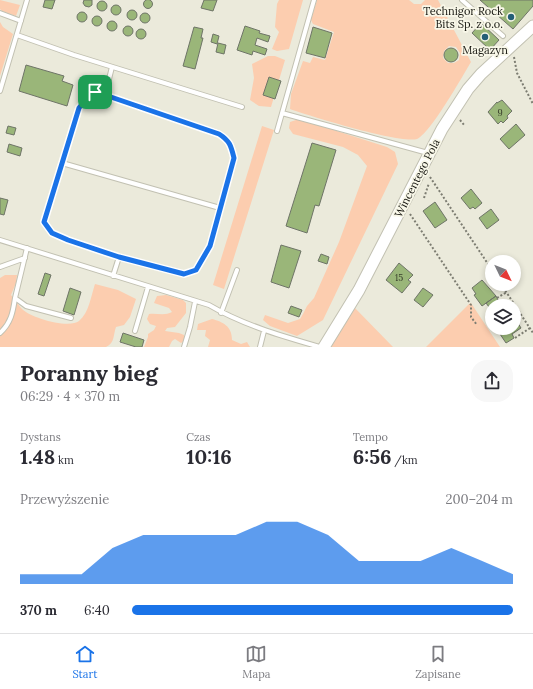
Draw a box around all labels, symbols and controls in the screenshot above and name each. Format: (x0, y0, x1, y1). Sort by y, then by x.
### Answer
place label: Technigor Rock Bits Sp. z o.o. (423, 4, 503, 31)
marker: Technigor Rock Bits Sp. z o.o. (506, 12, 516, 22)
marker: Magazyn (480, 32, 490, 42)
place label: Magazyn (462, 43, 508, 57)
pin (78, 75, 112, 109)
icon: arrive (84, 81, 106, 103)
house number: 9 (497, 107, 503, 118)
street label: Wincentego Pola (391, 136, 443, 220)
north arrow (485, 255, 521, 291)
map controls (485, 255, 521, 335)
house number: 15 (395, 272, 403, 283)
button: layers (485, 299, 521, 335)
text: Poranny bieg (20, 359, 158, 387)
button: share (471, 360, 513, 402)
text: 06:29 · 4 × 370 m (20, 388, 120, 405)
text: Dystans (20, 430, 61, 444)
text: Czas (186, 430, 210, 444)
text: Tempo (353, 430, 388, 444)
text: 1.48 (20, 444, 55, 469)
text: 10:16 (186, 444, 232, 469)
text: 6:56 (353, 444, 391, 469)
text: km (55, 453, 74, 467)
text: /km (391, 453, 418, 467)
text: Przewyższenie (20, 491, 109, 508)
text: 200–204 m (445, 491, 513, 508)
text: 370 m (20, 602, 57, 619)
text: 6:40 (84, 602, 110, 619)
tab: Start (72, 643, 98, 681)
tab: Mapa (242, 643, 270, 681)
tab: Zapisane (415, 643, 461, 681)

